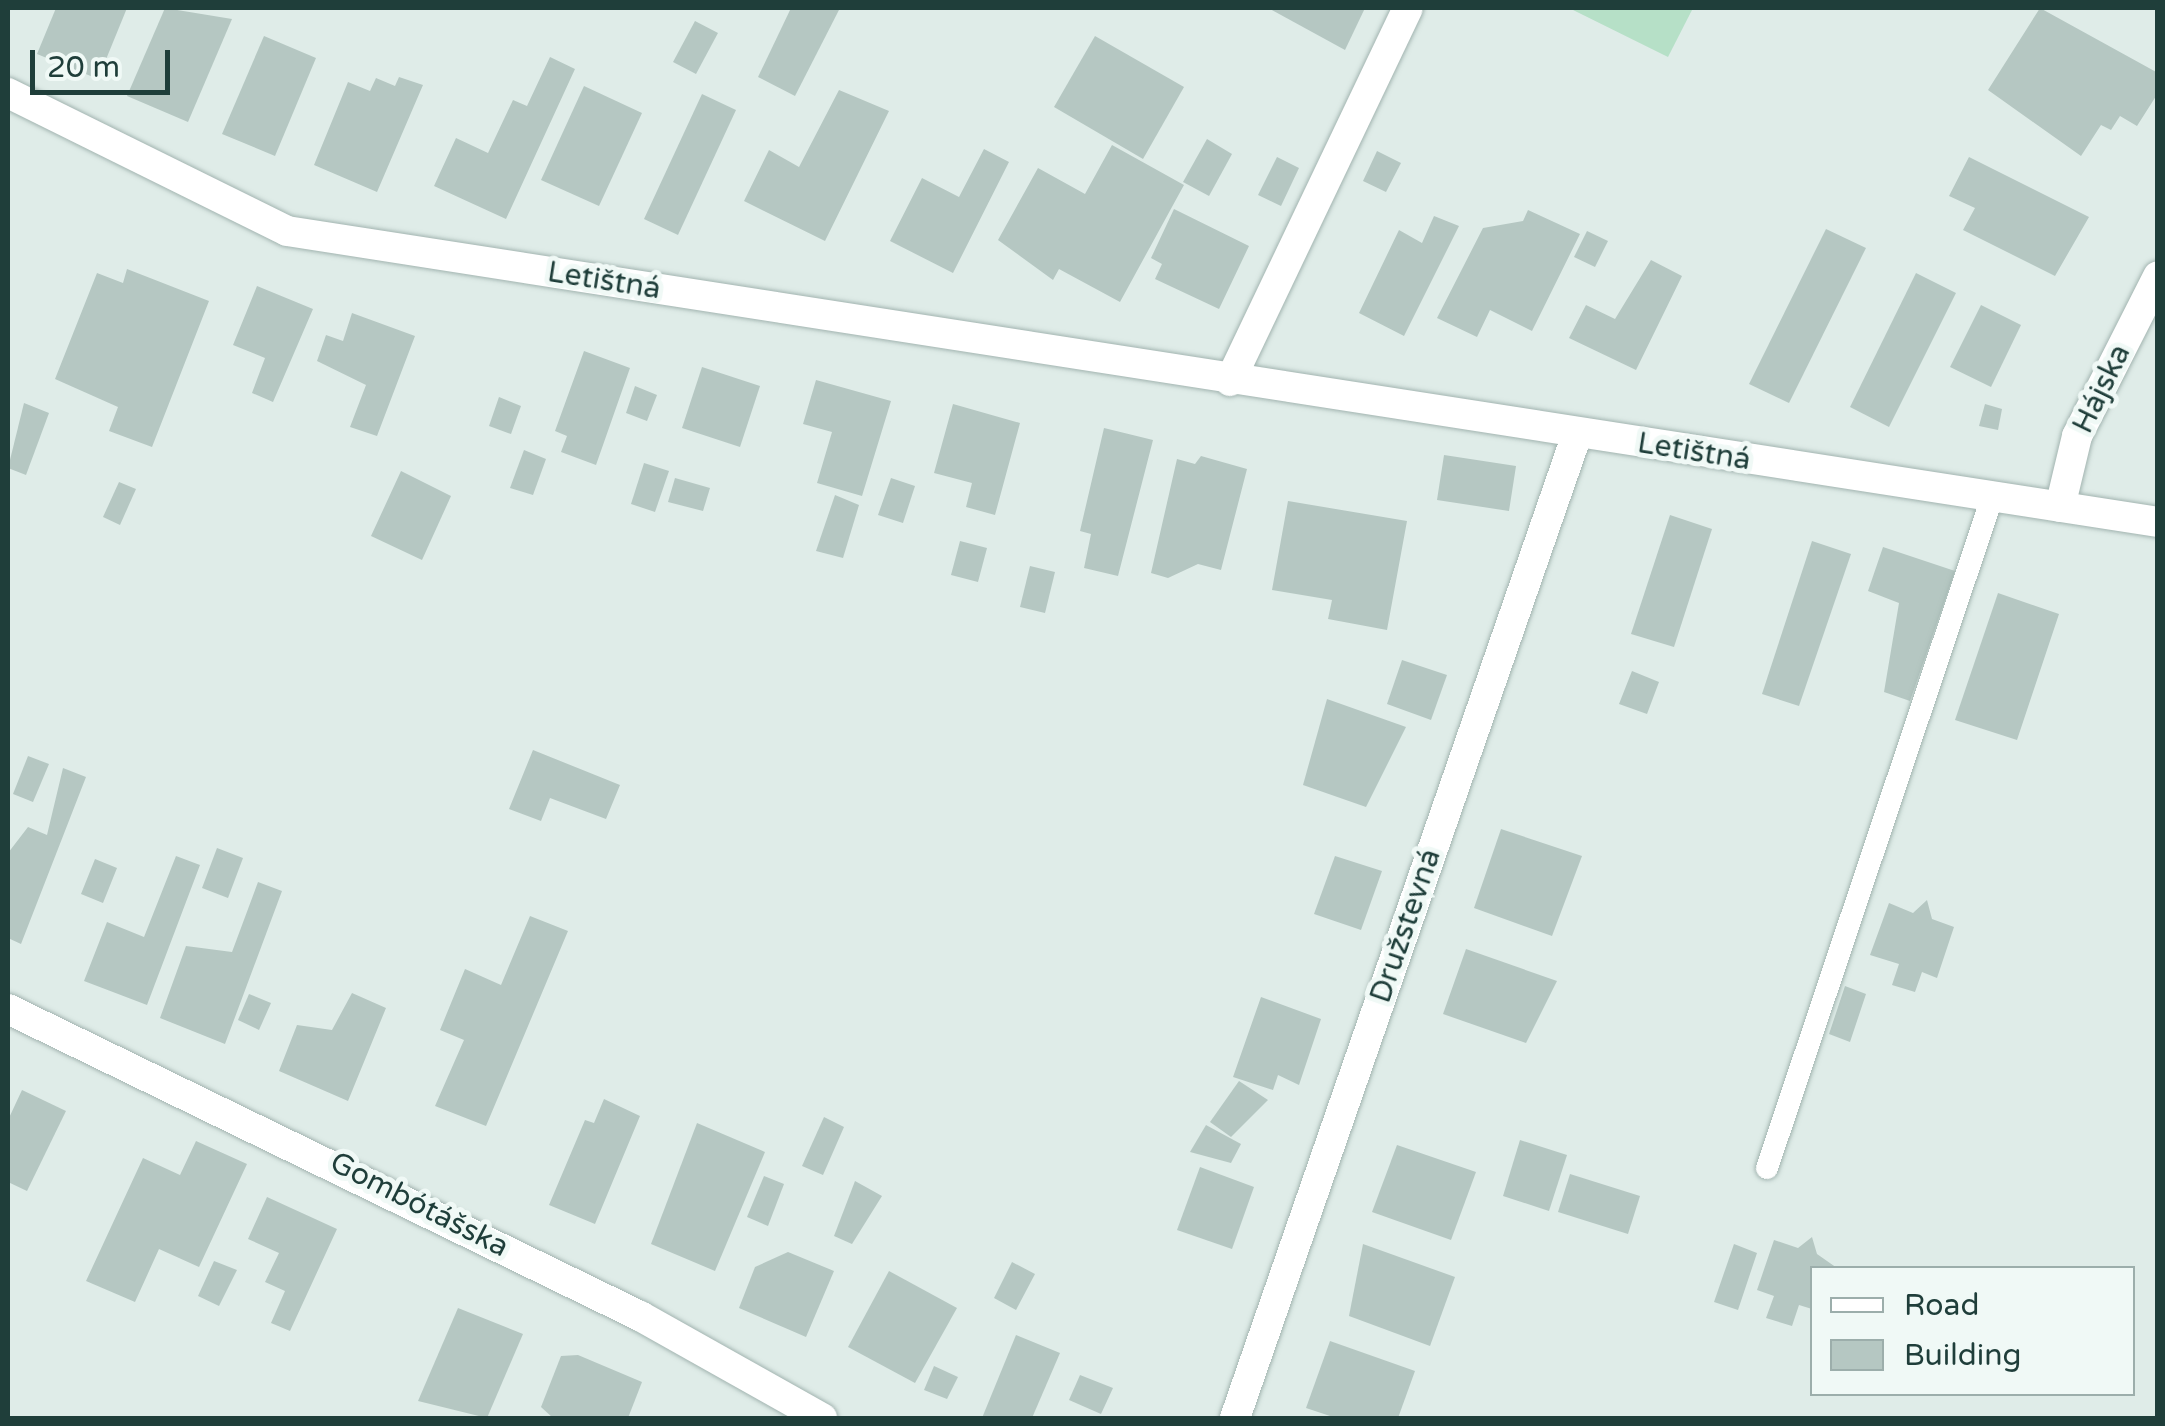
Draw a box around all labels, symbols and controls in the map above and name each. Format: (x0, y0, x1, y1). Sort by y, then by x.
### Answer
scale bar (35, 30, 175, 92)
text: 20 m (47, 49, 120, 86)
street label: Letištná (545, 254, 663, 308)
street label: Hájska (2065, 339, 2139, 439)
street label: Letištná (1635, 425, 1753, 479)
street label: Družstevná (1363, 844, 1449, 1008)
street label: Gombótášska (324, 1145, 514, 1265)
legend (1810, 1266, 2135, 1396)
text: Road (1904, 1287, 1979, 1324)
text: Building (1904, 1337, 2021, 1374)

